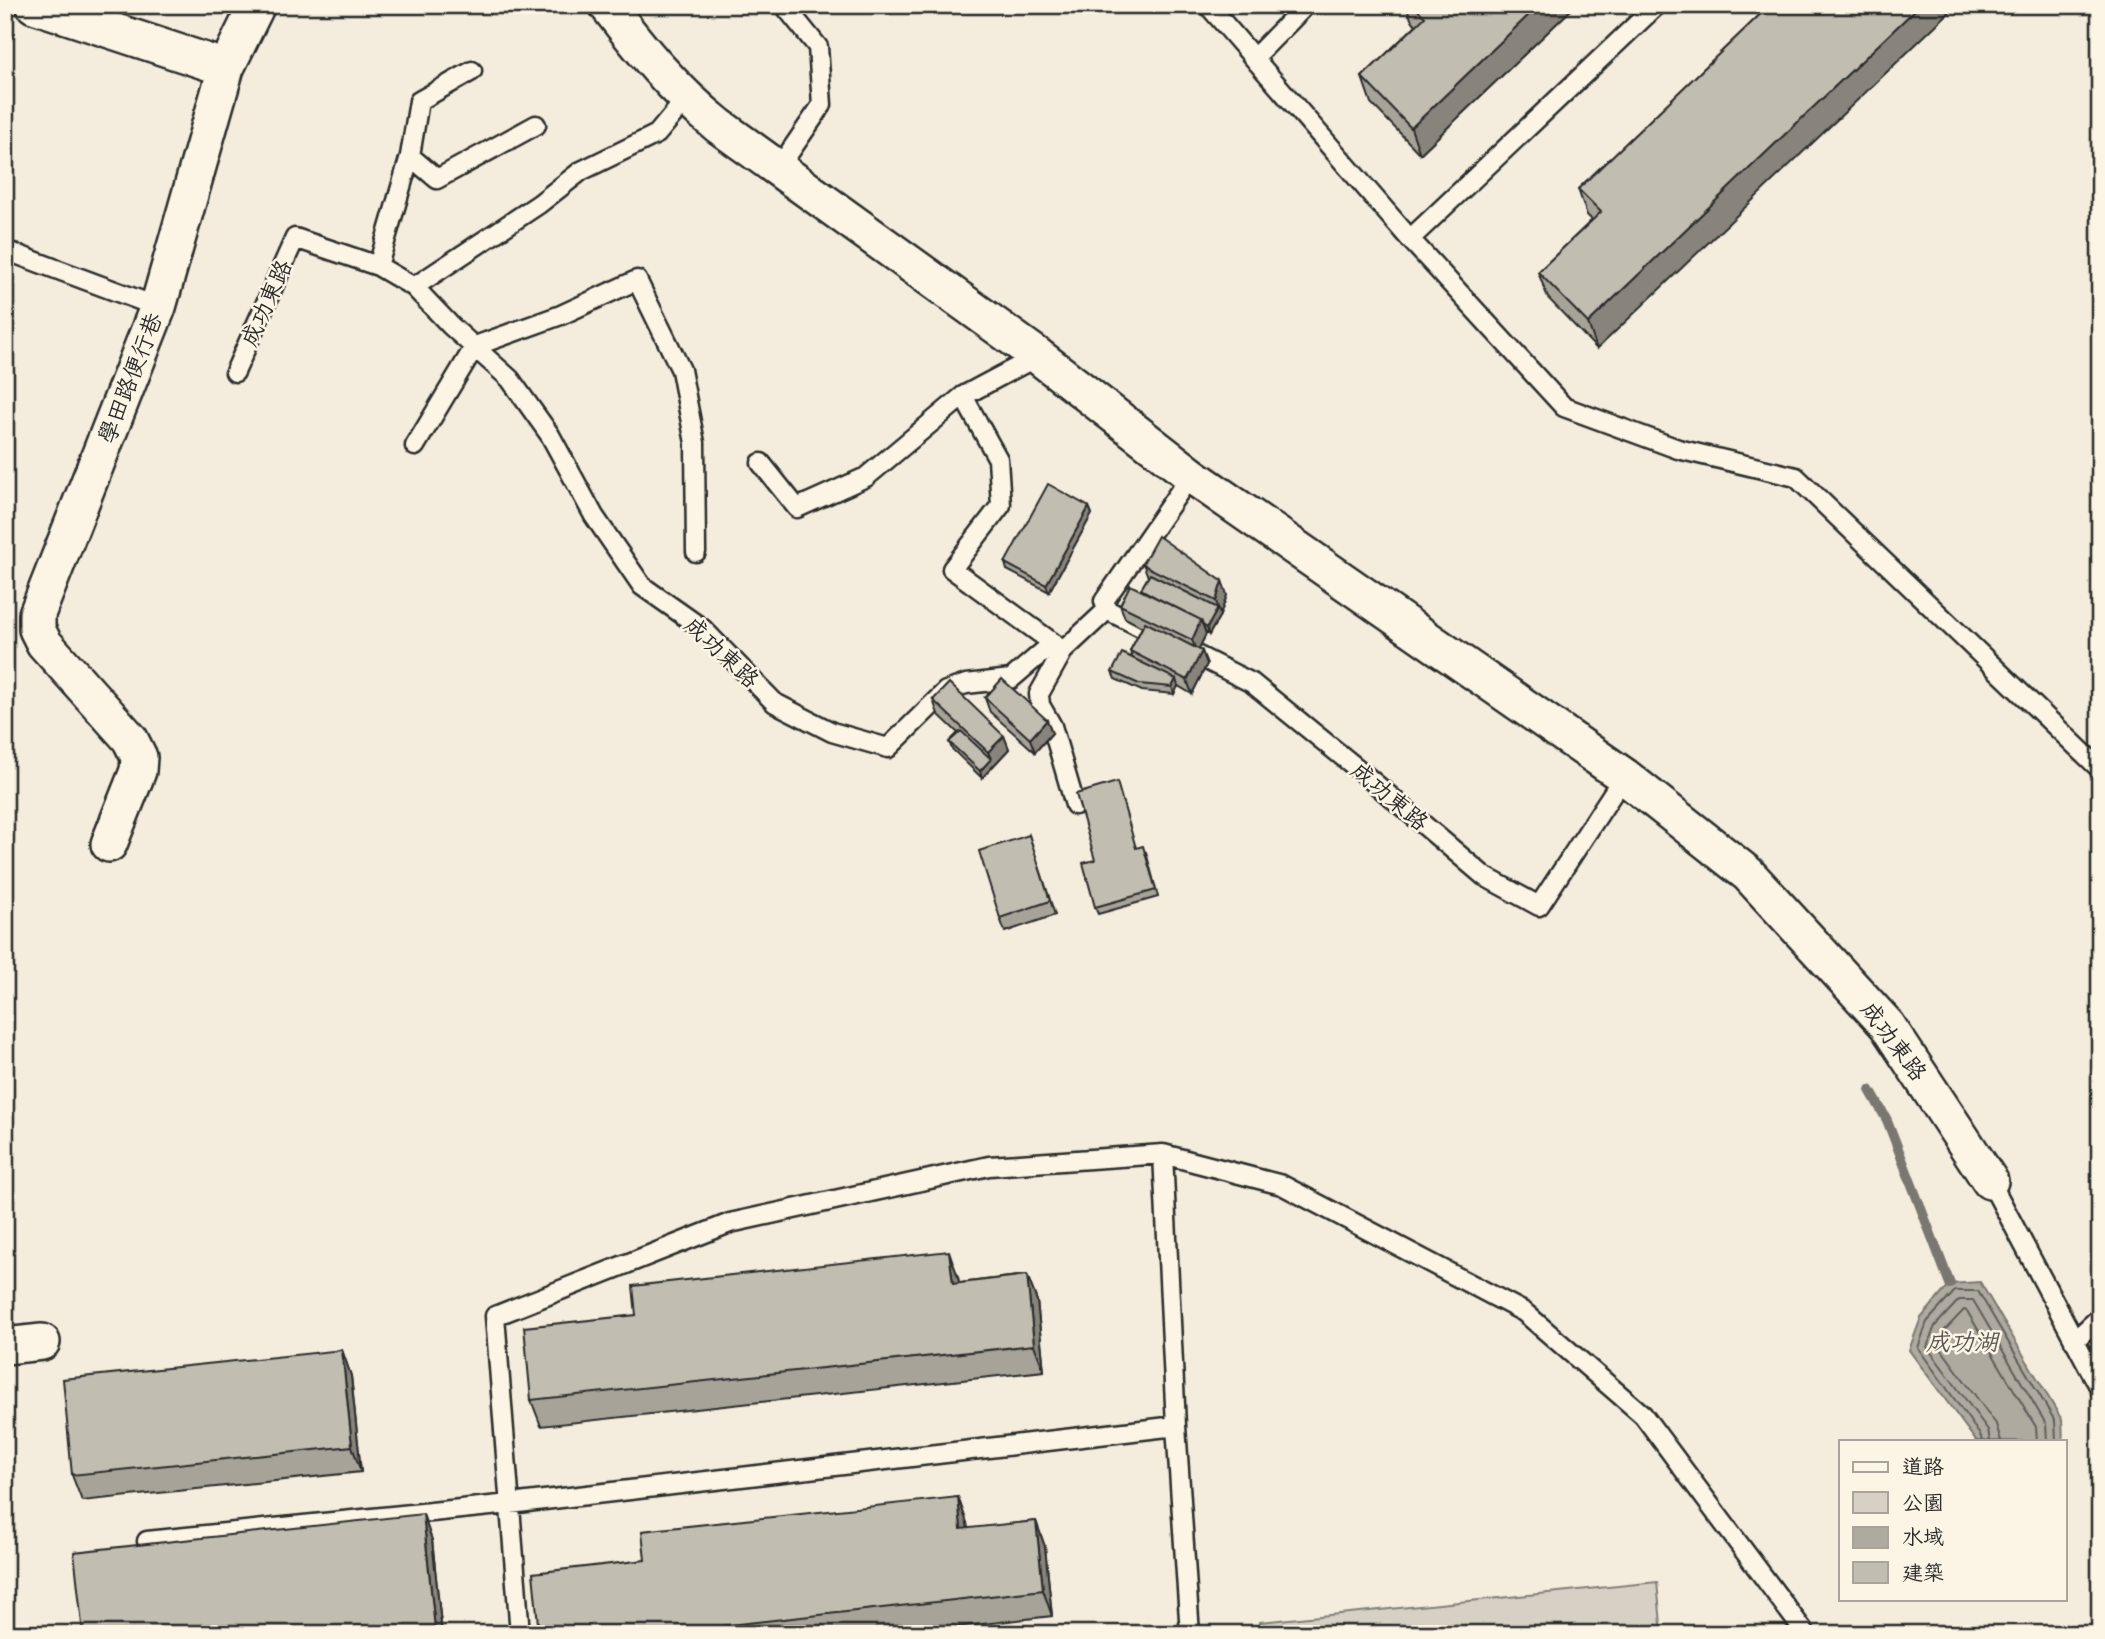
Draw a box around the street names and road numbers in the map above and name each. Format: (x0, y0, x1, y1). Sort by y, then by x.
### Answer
street label: 成功東路 (233, 254, 298, 351)
street label: 學田路便行巷 (90, 307, 169, 448)
street label: 成功東路 (678, 609, 767, 694)
street label: 成功東路 (1345, 754, 1436, 837)
street label: 成功東路 (1854, 995, 1934, 1087)

